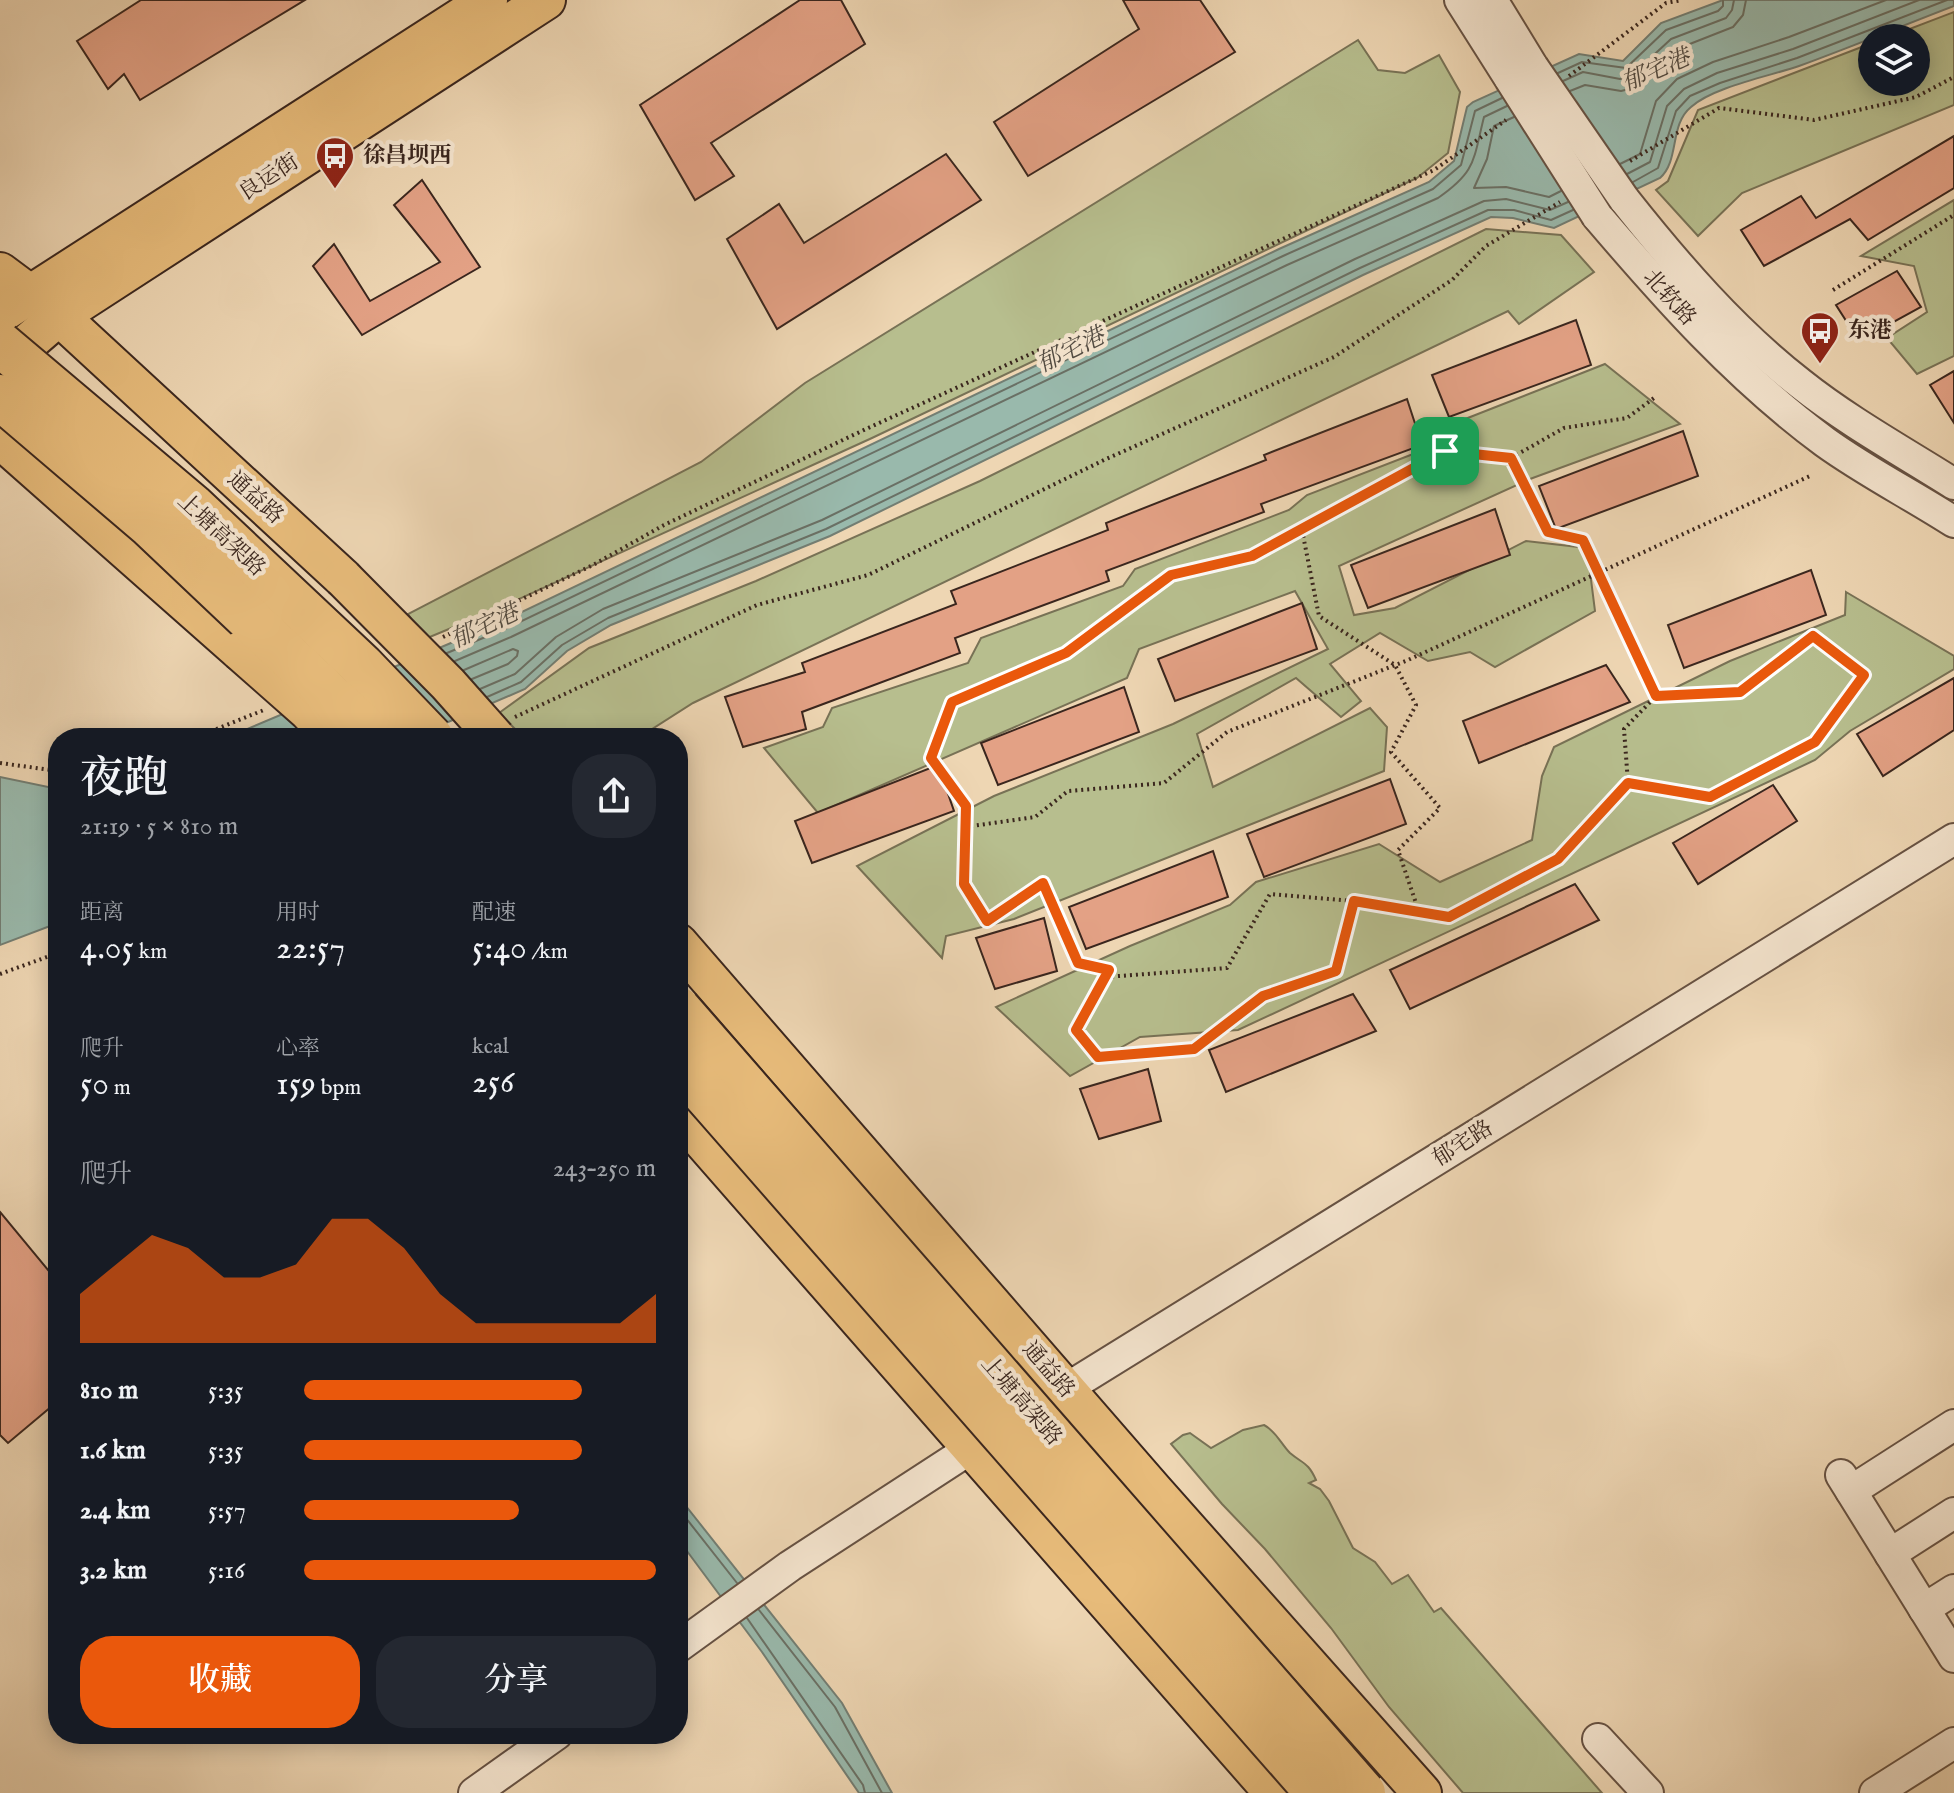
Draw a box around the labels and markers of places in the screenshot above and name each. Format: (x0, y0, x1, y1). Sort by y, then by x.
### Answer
bus stop icon: 徐昌坝西 (314, 135, 356, 190)
place label: 徐昌坝西 (363, 142, 451, 170)
bus stop icon: 东港 (1799, 310, 1841, 365)
place label: 东港 (1848, 317, 1892, 345)
pin (1411, 417, 1479, 485)

